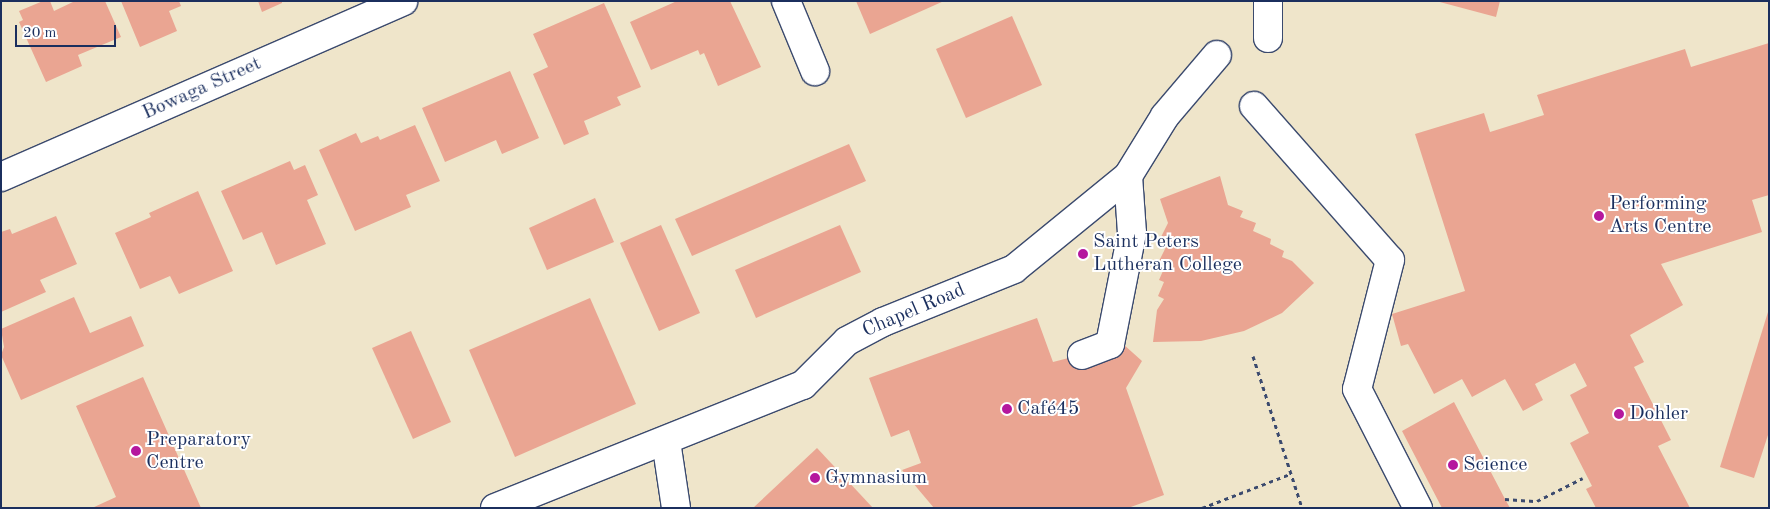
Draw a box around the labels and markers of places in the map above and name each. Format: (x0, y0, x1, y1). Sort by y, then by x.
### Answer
place label: Performing Arts Centre (1609, 193, 1712, 240)
marker: Performing Arts Centre (1593, 210, 1605, 222)
place label: Saint Peters Lutheran College (1093, 230, 1242, 277)
marker: Saint Peters Lutheran College (1077, 248, 1089, 260)
place label: Café45 (1017, 397, 1079, 421)
place label: Dohler (1629, 402, 1688, 426)
marker: Café45 (1001, 403, 1013, 415)
marker: Dohler (1613, 408, 1625, 420)
place label: Preparatory Centre (146, 428, 251, 475)
marker: Preparatory Centre (130, 445, 142, 457)
place label: Science (1463, 453, 1527, 477)
marker: Science (1447, 459, 1459, 471)
place label: Gymnasium (825, 466, 927, 490)
marker: Gymnasium (809, 472, 821, 484)

